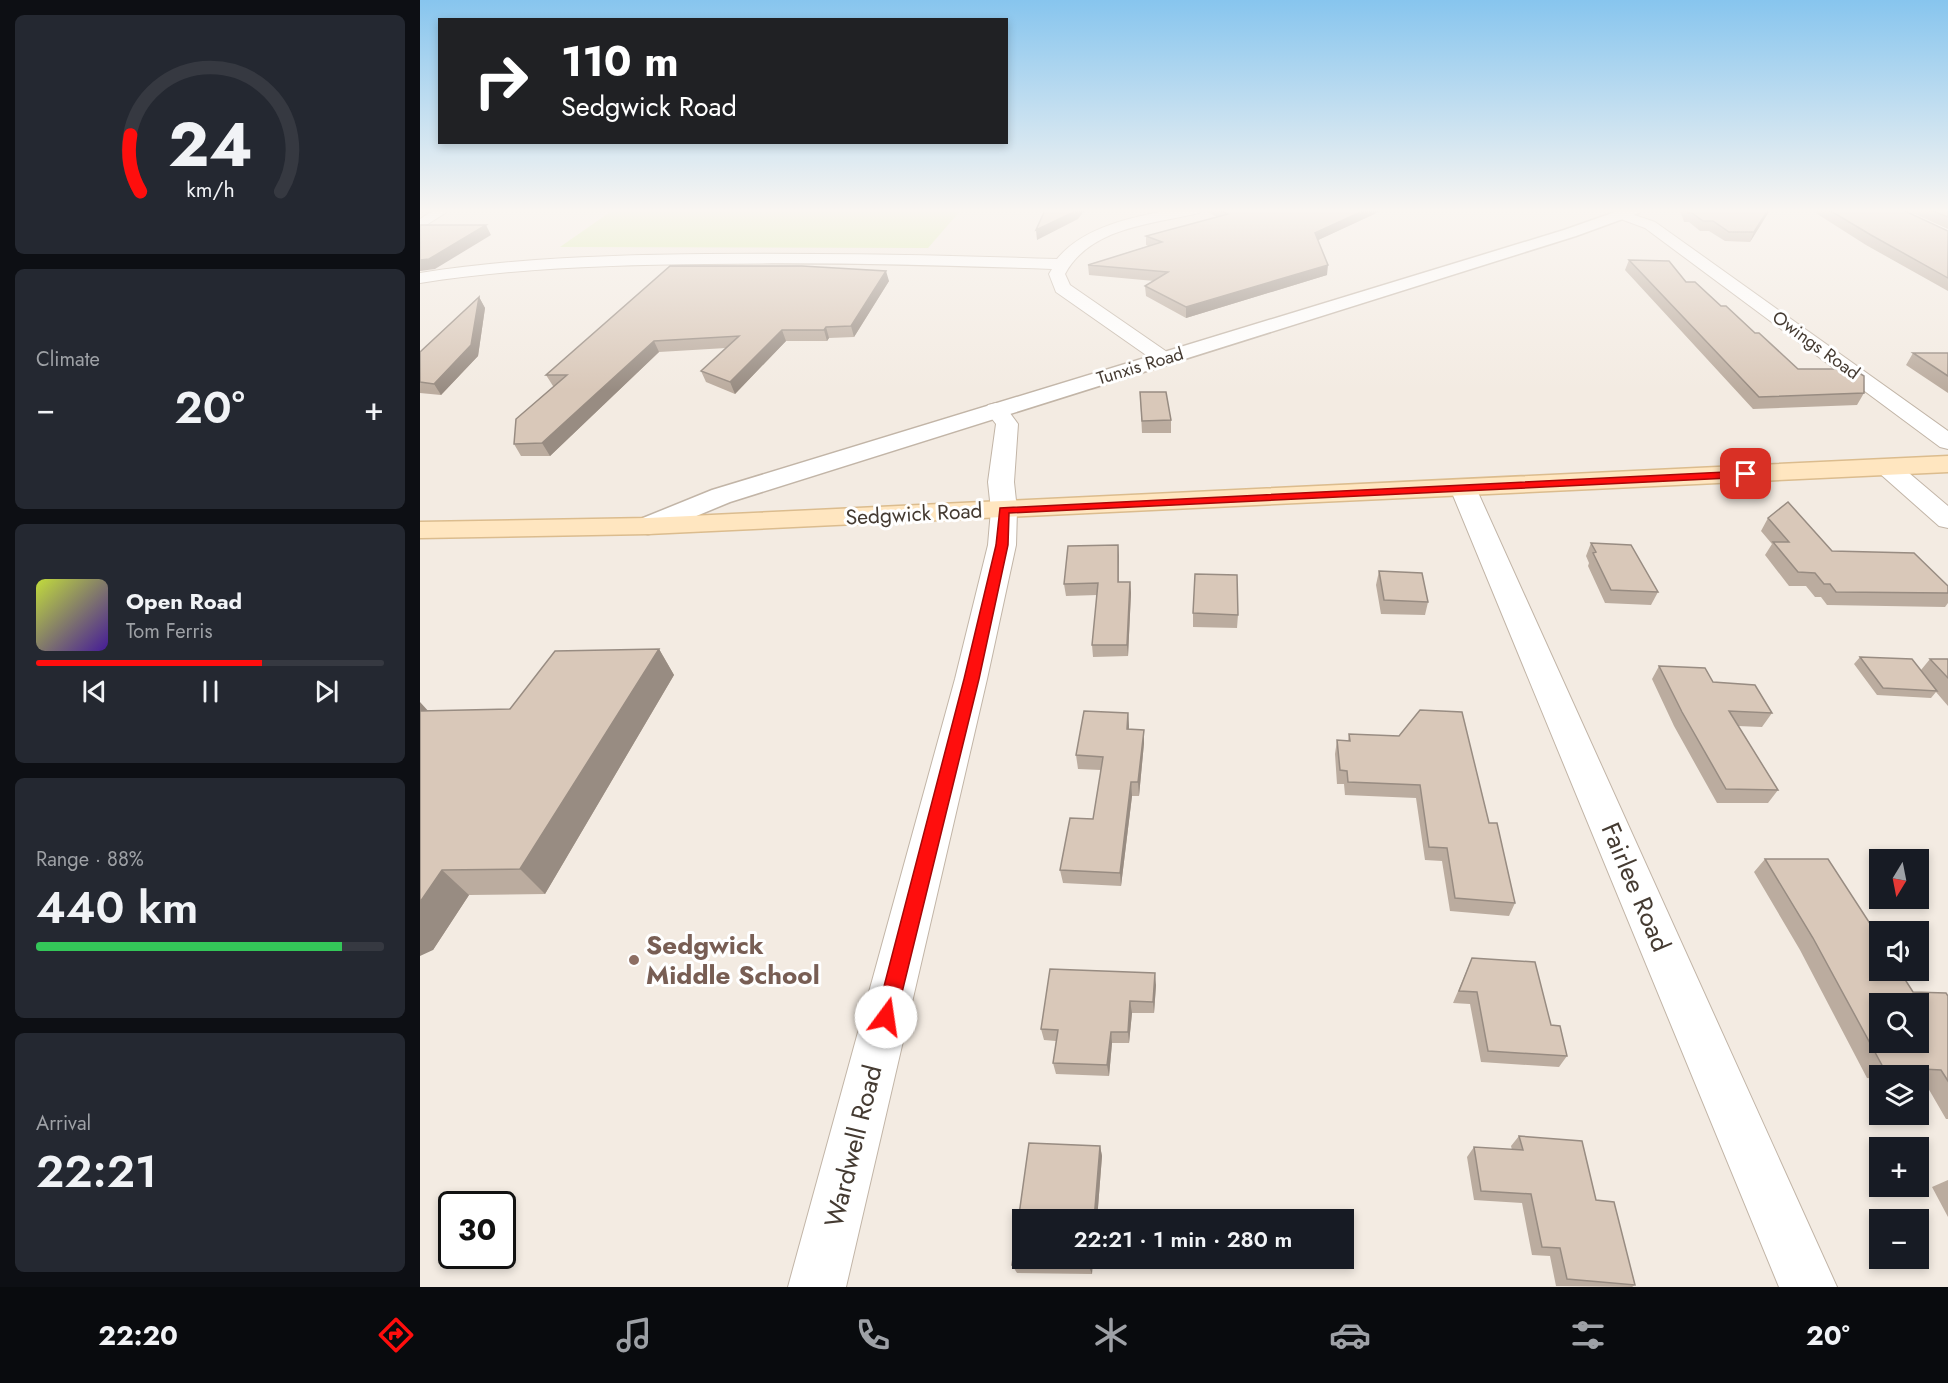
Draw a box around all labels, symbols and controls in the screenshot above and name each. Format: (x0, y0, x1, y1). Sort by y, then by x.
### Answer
text: 110 m (561, 31, 679, 92)
icon: right (462, 42, 540, 120)
text: Sedgwick Road (561, 87, 737, 126)
text: 24 (168, 99, 252, 189)
text: km/h (186, 174, 234, 205)
street label: Owings Road (1767, 304, 1865, 386)
street label: Tunxis Road (1093, 340, 1187, 392)
text: Climate (36, 345, 100, 374)
text: 20° (174, 375, 245, 440)
text: − (36, 385, 55, 432)
text: + (364, 385, 384, 432)
pin (1720, 448, 1771, 499)
icon: arrive (1729, 457, 1762, 490)
street label: Sedgwick Road (845, 495, 983, 533)
text: Open Road (126, 585, 242, 617)
text: Tom Ferris (126, 617, 213, 646)
icon: previous (78, 675, 111, 708)
icon: pause (194, 675, 227, 708)
icon: next (310, 675, 343, 708)
street label: Fairlee Road (1592, 816, 1680, 958)
text: Range · 88% (36, 845, 144, 874)
north arrow (1869, 849, 1929, 909)
map controls (1869, 849, 1929, 1269)
text: 440 km (36, 875, 198, 940)
button: sound (1869, 921, 1929, 981)
place label: Sedgwick Middle School (646, 926, 820, 994)
marker: Sedgwick Middle School (627, 953, 641, 967)
position arrow (854, 985, 918, 1049)
button: search (1869, 993, 1929, 1053)
street label: Wardwell Road (814, 1061, 892, 1231)
button: layers (1869, 1065, 1929, 1125)
text: Arrival (36, 1109, 91, 1138)
button: + (1869, 1137, 1929, 1197)
text: 22:21 (36, 1139, 157, 1204)
speed limit sign: 30 (438, 1191, 516, 1269)
button: − (1869, 1209, 1929, 1269)
text: 22:21 · 1 min · 280 m (1074, 1223, 1292, 1255)
icon: directions (375, 1314, 417, 1356)
icon: music (613, 1314, 655, 1356)
icon: phone (852, 1314, 894, 1356)
icon: climate (1090, 1314, 1132, 1356)
icon: car (1329, 1314, 1371, 1356)
icon: filters (1567, 1314, 1609, 1356)
text: 22:20 (98, 1316, 178, 1355)
text: 20° (1806, 1316, 1850, 1355)

